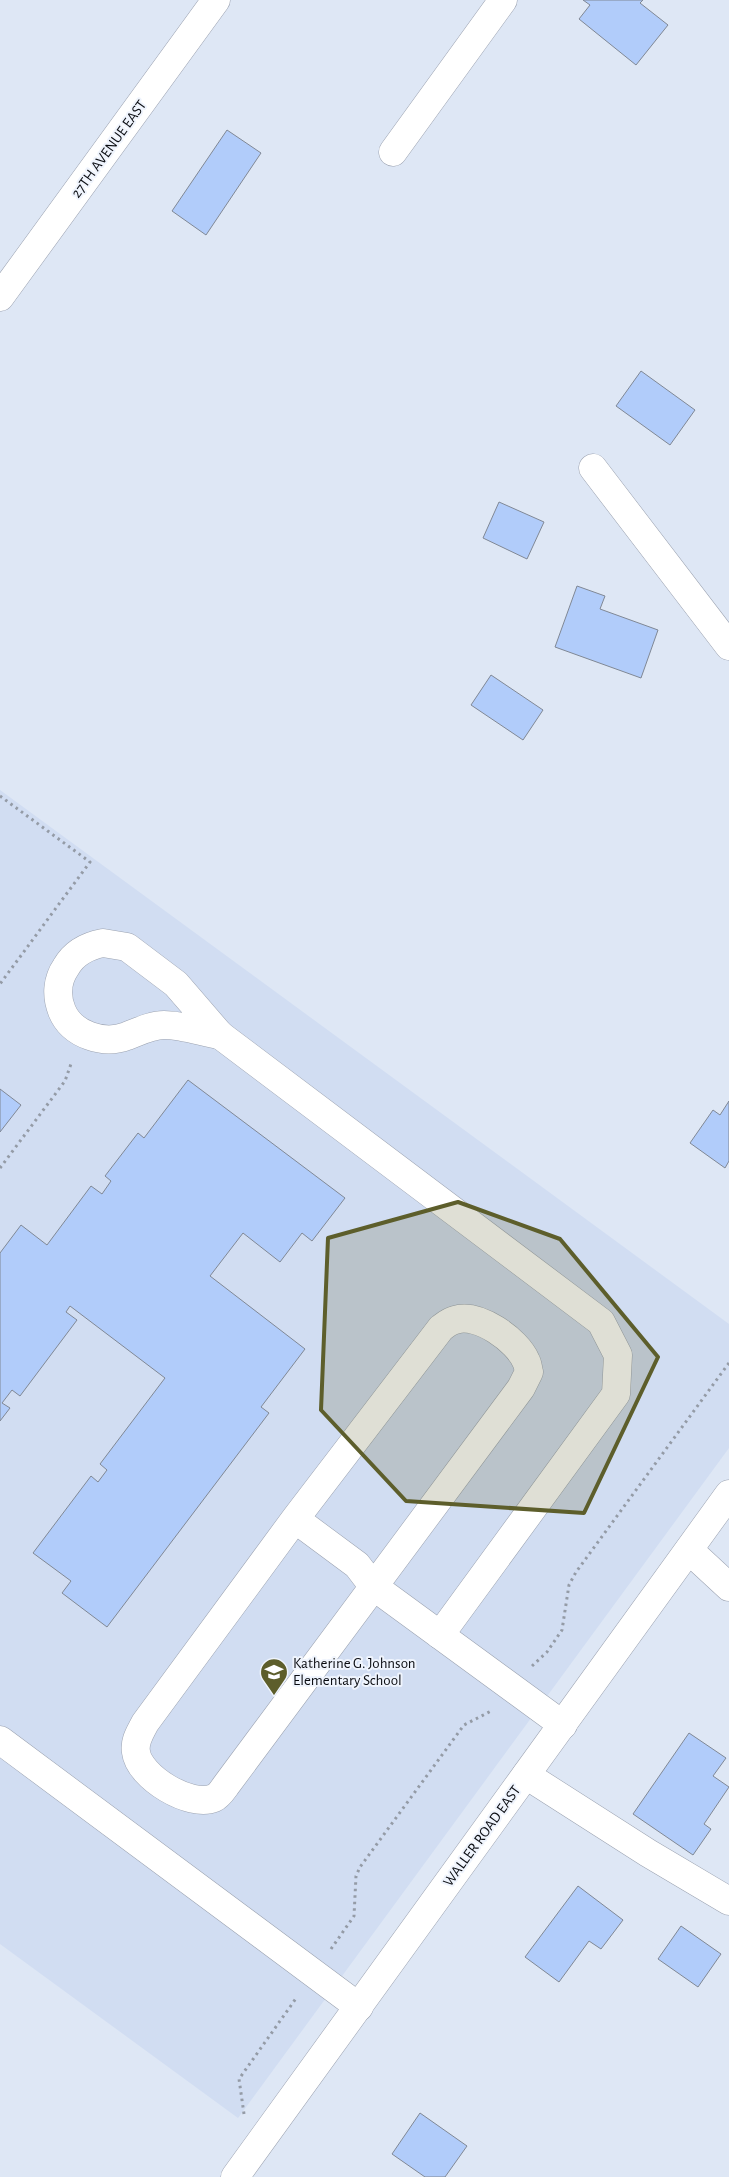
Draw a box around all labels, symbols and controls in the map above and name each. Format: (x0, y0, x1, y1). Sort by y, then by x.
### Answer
street label: 27TH AVENUE EAST (69, 97, 150, 201)
place label: Katherine G. Johnson Elementary School (293, 1656, 416, 1688)
school or university icon: Katherine G. Johnson Elementary School (259, 1657, 289, 1696)
street label: WALLER ROAD EAST (440, 1782, 524, 1889)

